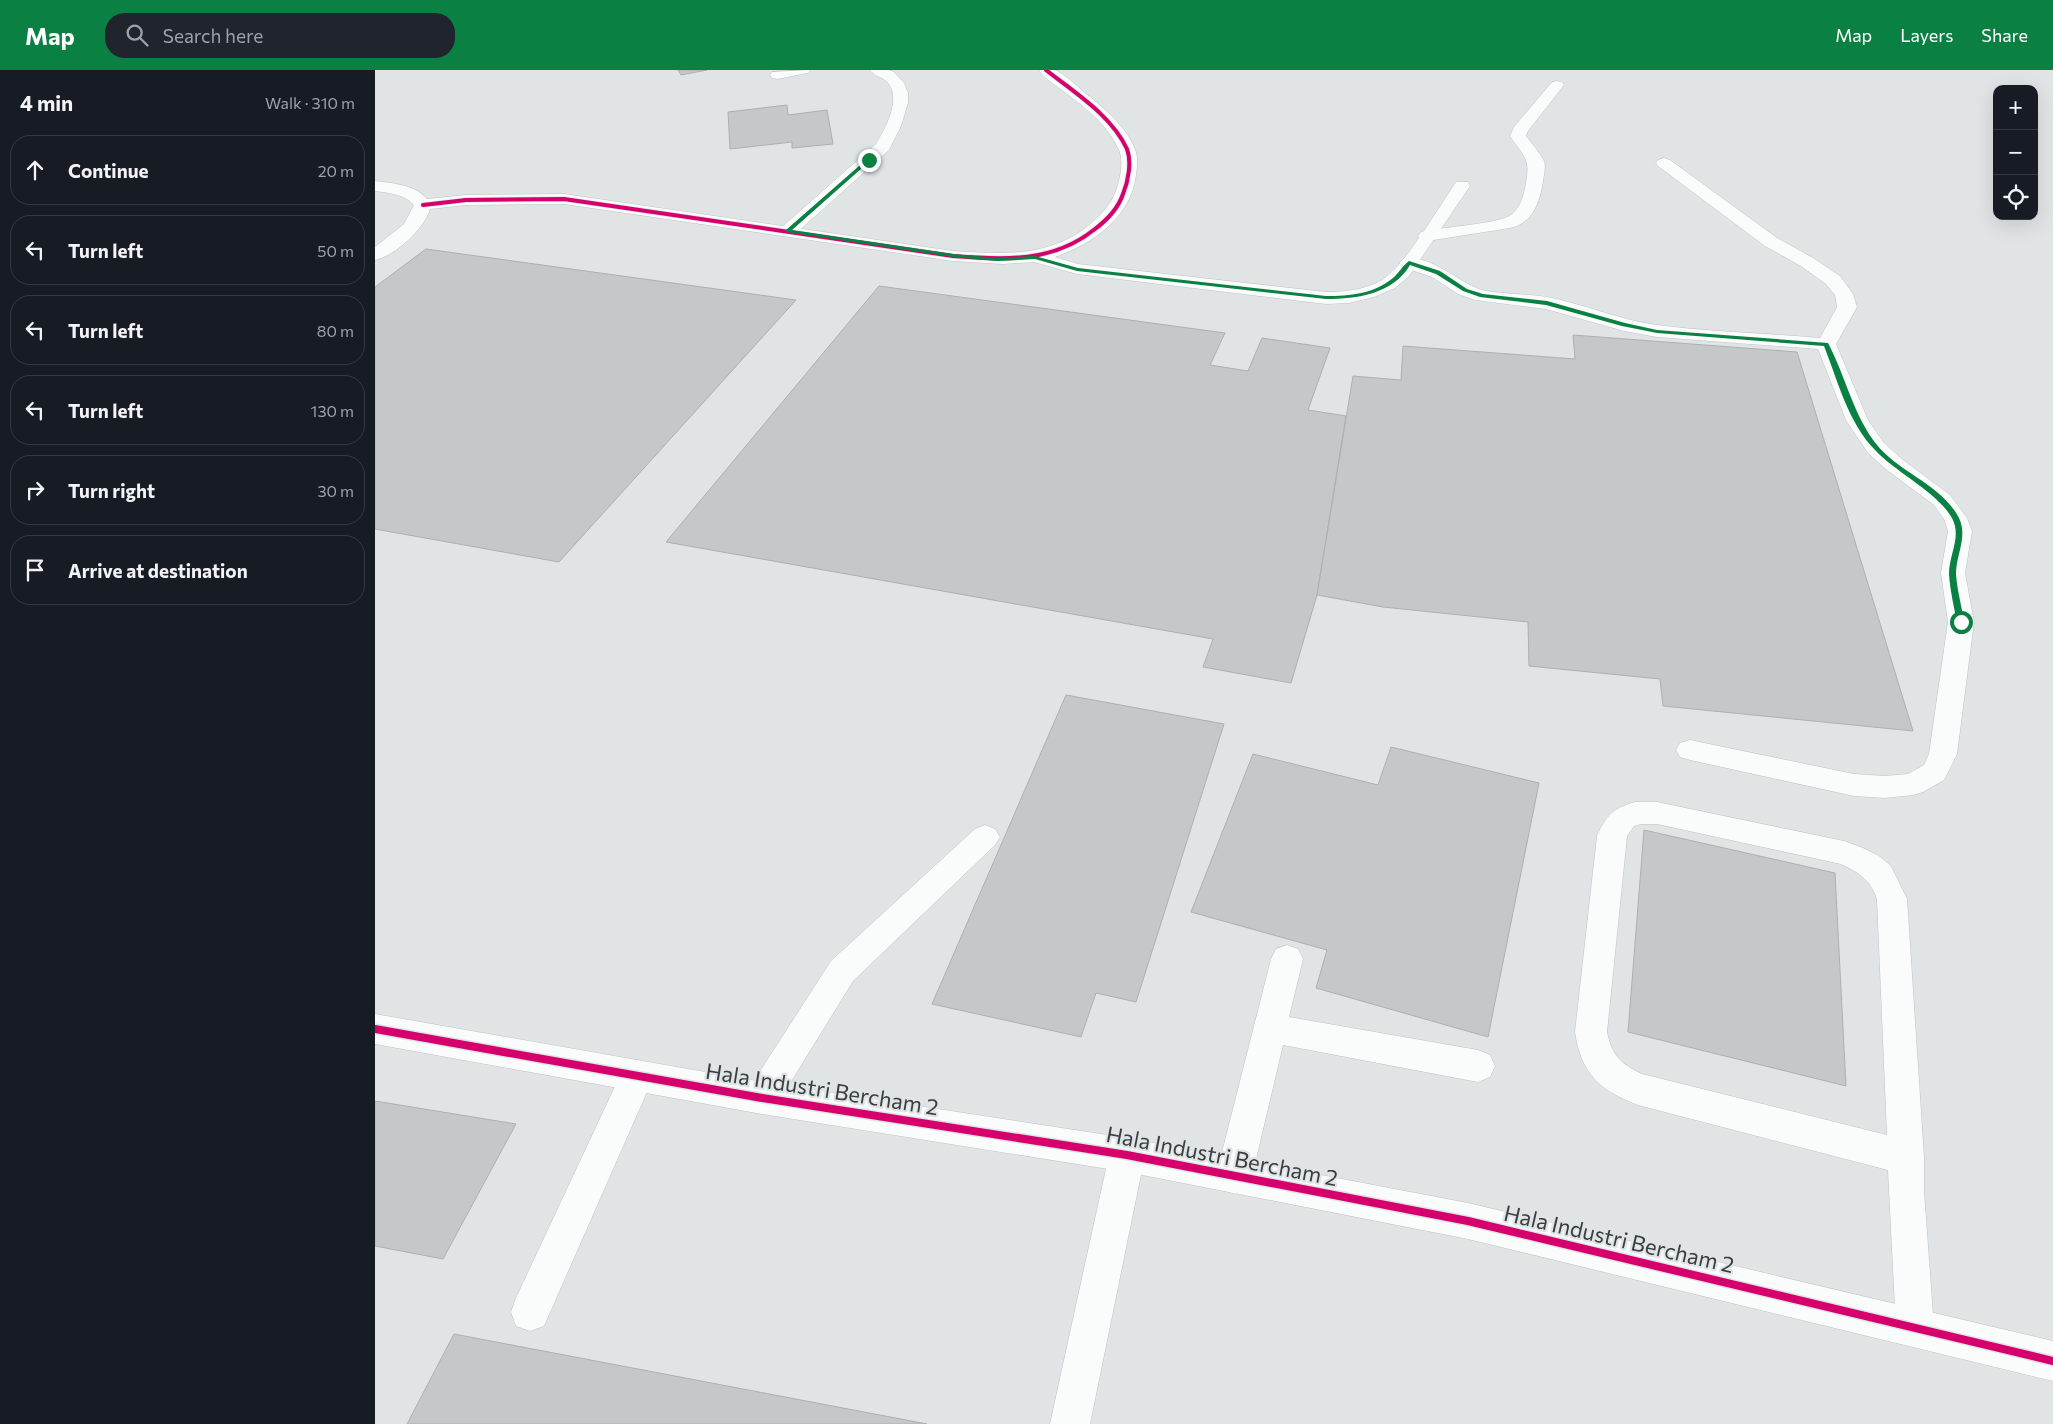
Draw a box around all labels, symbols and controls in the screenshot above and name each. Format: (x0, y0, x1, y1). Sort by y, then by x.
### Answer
search box (105, 13, 455, 58)
text: Map (25, 21, 75, 50)
icon: search (123, 21, 151, 49)
text: Search here (163, 24, 263, 47)
text: Map (1835, 24, 1872, 46)
text: Layers (1900, 24, 1953, 46)
text: Share (1981, 24, 2028, 46)
map controls (1993, 85, 2038, 220)
button: + (1993, 85, 2038, 130)
text: 4 min (20, 90, 73, 115)
text: Walk · 310 m (265, 93, 355, 112)
button: − (1993, 130, 2038, 175)
route end (858, 149, 881, 172)
icon: ahead (21, 156, 49, 184)
text: Continue (68, 159, 148, 182)
text: 20 m (318, 161, 354, 180)
button: locate (1993, 175, 2038, 220)
icon: left (21, 236, 49, 264)
text: Turn left (68, 239, 143, 262)
text: 50 m (317, 241, 354, 260)
icon: left (21, 316, 49, 344)
text: Turn left (68, 319, 143, 342)
text: 80 m (317, 321, 354, 340)
icon: left (21, 396, 49, 424)
text: Turn left (68, 399, 143, 422)
text: 130 m (311, 401, 354, 420)
icon: right (21, 476, 49, 504)
text: Turn right (68, 479, 155, 502)
text: 30 m (317, 481, 354, 500)
icon: arrive (21, 556, 49, 584)
text: Arrive at destination (68, 559, 248, 582)
route start (1950, 611, 1973, 634)
street label: Hala Industri Bercham 2 (704, 1057, 940, 1120)
street label: Hala Industri Bercham 2 (1104, 1120, 1340, 1191)
street label: Hala Industri Bercham 2 (1501, 1199, 1737, 1278)

